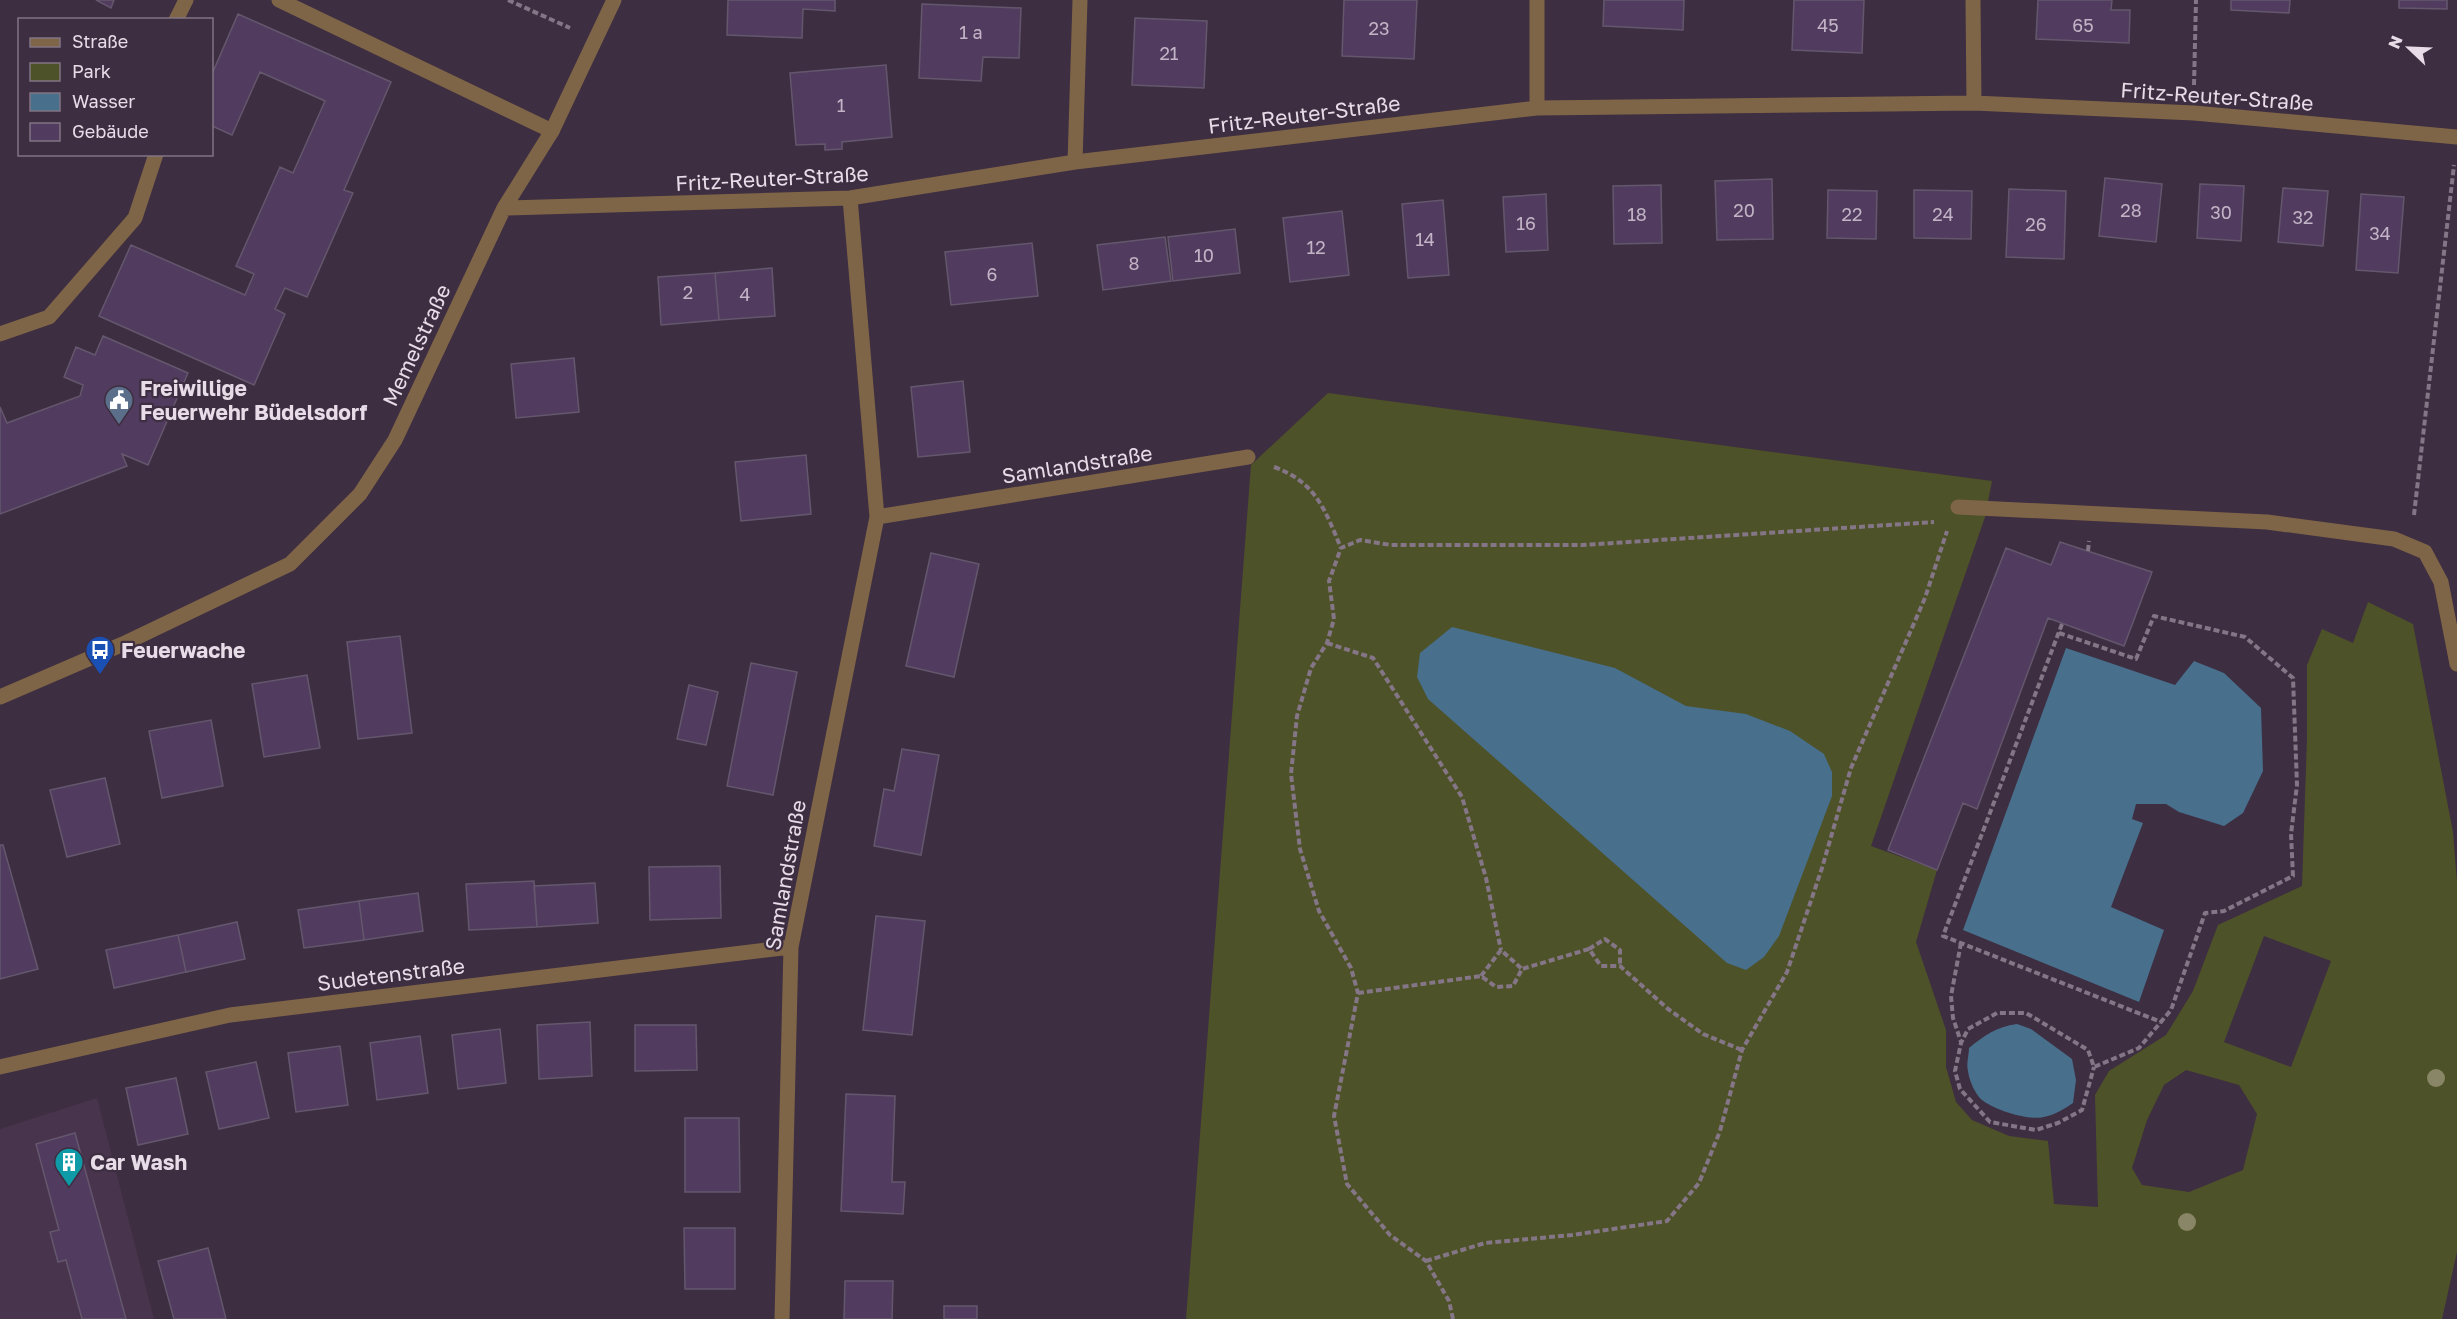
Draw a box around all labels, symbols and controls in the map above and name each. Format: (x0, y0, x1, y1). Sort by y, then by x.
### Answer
house number: 45 (1817, 14, 1839, 36)
house number: 65 (2072, 14, 2094, 36)
house number: 23 (1369, 17, 1389, 39)
legend (18, 18, 213, 156)
north arrow (2379, 18, 2439, 78)
house number: 1 a (959, 21, 983, 43)
text: Straße (72, 30, 128, 52)
text: N (2384, 33, 2407, 52)
house number: 21 (1159, 42, 1179, 64)
text: Park (72, 60, 111, 82)
street label: Fritz-Reuter-Straße (2120, 76, 2314, 116)
street label: Fritz-Reuter-Straße (1206, 89, 1402, 139)
text: Wasser (72, 90, 135, 112)
house number: 1 (837, 94, 846, 116)
text: Gebäude (72, 120, 149, 142)
street label: Fritz-Reuter-Straße (675, 160, 869, 196)
house number: 20 (1733, 199, 1755, 221)
house number: 28 (2120, 199, 2142, 221)
house number: 30 (2210, 201, 2232, 223)
house number: 18 (1627, 203, 1647, 225)
house number: 22 (1842, 203, 1862, 225)
house number: 24 (1932, 203, 1954, 225)
house number: 32 (2293, 206, 2313, 228)
house number: 16 (1516, 212, 1536, 234)
house number: 26 (2025, 213, 2047, 235)
house number: 34 (2369, 222, 2391, 244)
house number: 14 (1415, 228, 1435, 250)
house number: 12 (1306, 236, 1326, 258)
house number: 10 (1194, 244, 1214, 266)
house number: 8 (1129, 252, 1139, 274)
house number: 6 (987, 263, 997, 285)
street label: Memelstraße (376, 280, 456, 410)
house number: 2 (683, 281, 693, 303)
house number: 4 (740, 283, 751, 305)
place label: Freiwillige Feuerwehr Büdelsdorf (140, 375, 368, 425)
public building icon: Freiwillige Feuerwehr Büdelsdorf (103, 384, 135, 426)
street label: Samlandstraße (1000, 439, 1154, 489)
bus stop icon: Feuerwache (84, 634, 116, 676)
place label: Feuerwache (121, 637, 245, 663)
street label: Samlandstraße (759, 798, 811, 952)
street label: Sudetenstraße (316, 952, 466, 996)
building icon: Car Wash (53, 1146, 85, 1188)
place label: Car Wash (90, 1149, 187, 1175)

